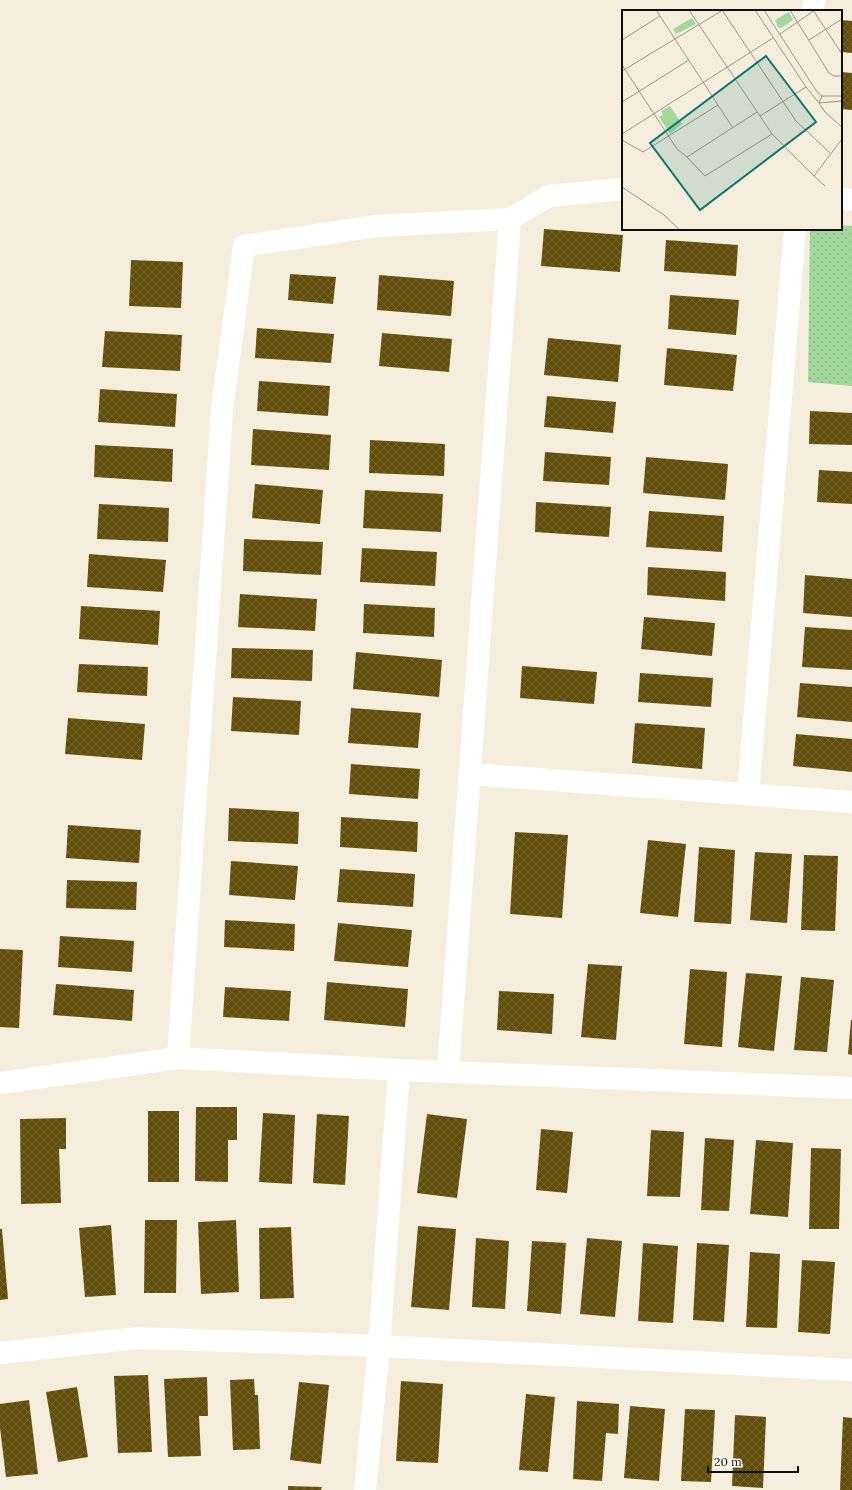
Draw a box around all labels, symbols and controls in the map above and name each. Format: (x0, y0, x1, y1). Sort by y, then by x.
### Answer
inset map (622, 10, 842, 230)
scale bar (708, 1448, 798, 1474)
text: 20 m (714, 1454, 742, 1469)

